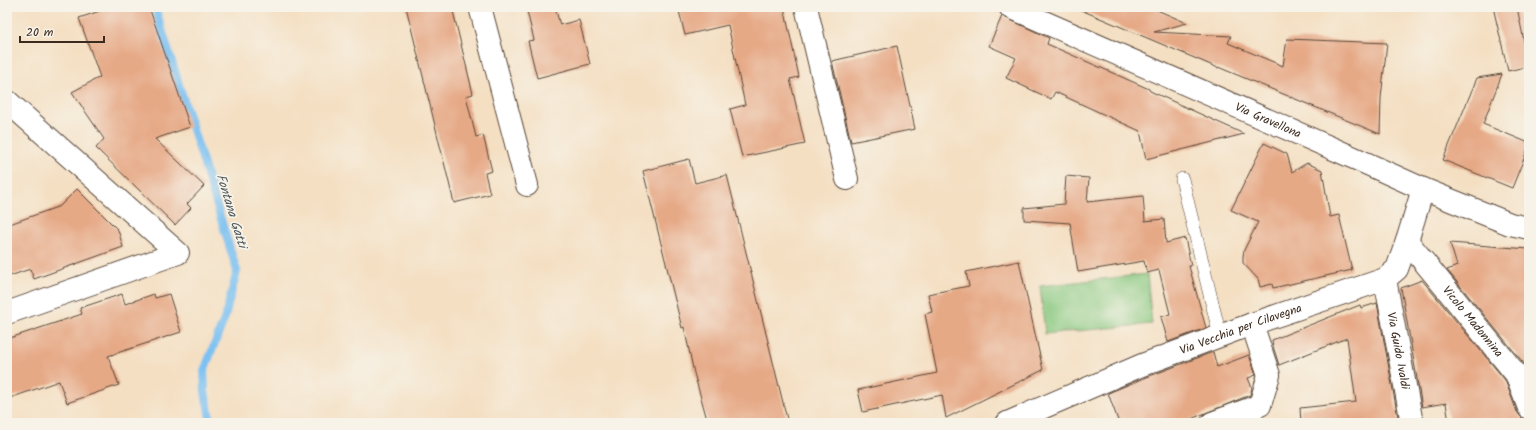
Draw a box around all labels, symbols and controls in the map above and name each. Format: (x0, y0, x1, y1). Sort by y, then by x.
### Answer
scale bar (20, 18, 104, 44)
text: 20 m (26, 23, 54, 42)
street label: Via Gravellona (1232, 97, 1305, 143)
water label: Fontana Gatti (210, 172, 253, 253)
street label: Vicolo Madonnina (1438, 282, 1508, 362)
street label: Via Vecchia per Cilavegna (1177, 298, 1305, 360)
street label: Via Guido Ivaldi (1382, 311, 1415, 392)

